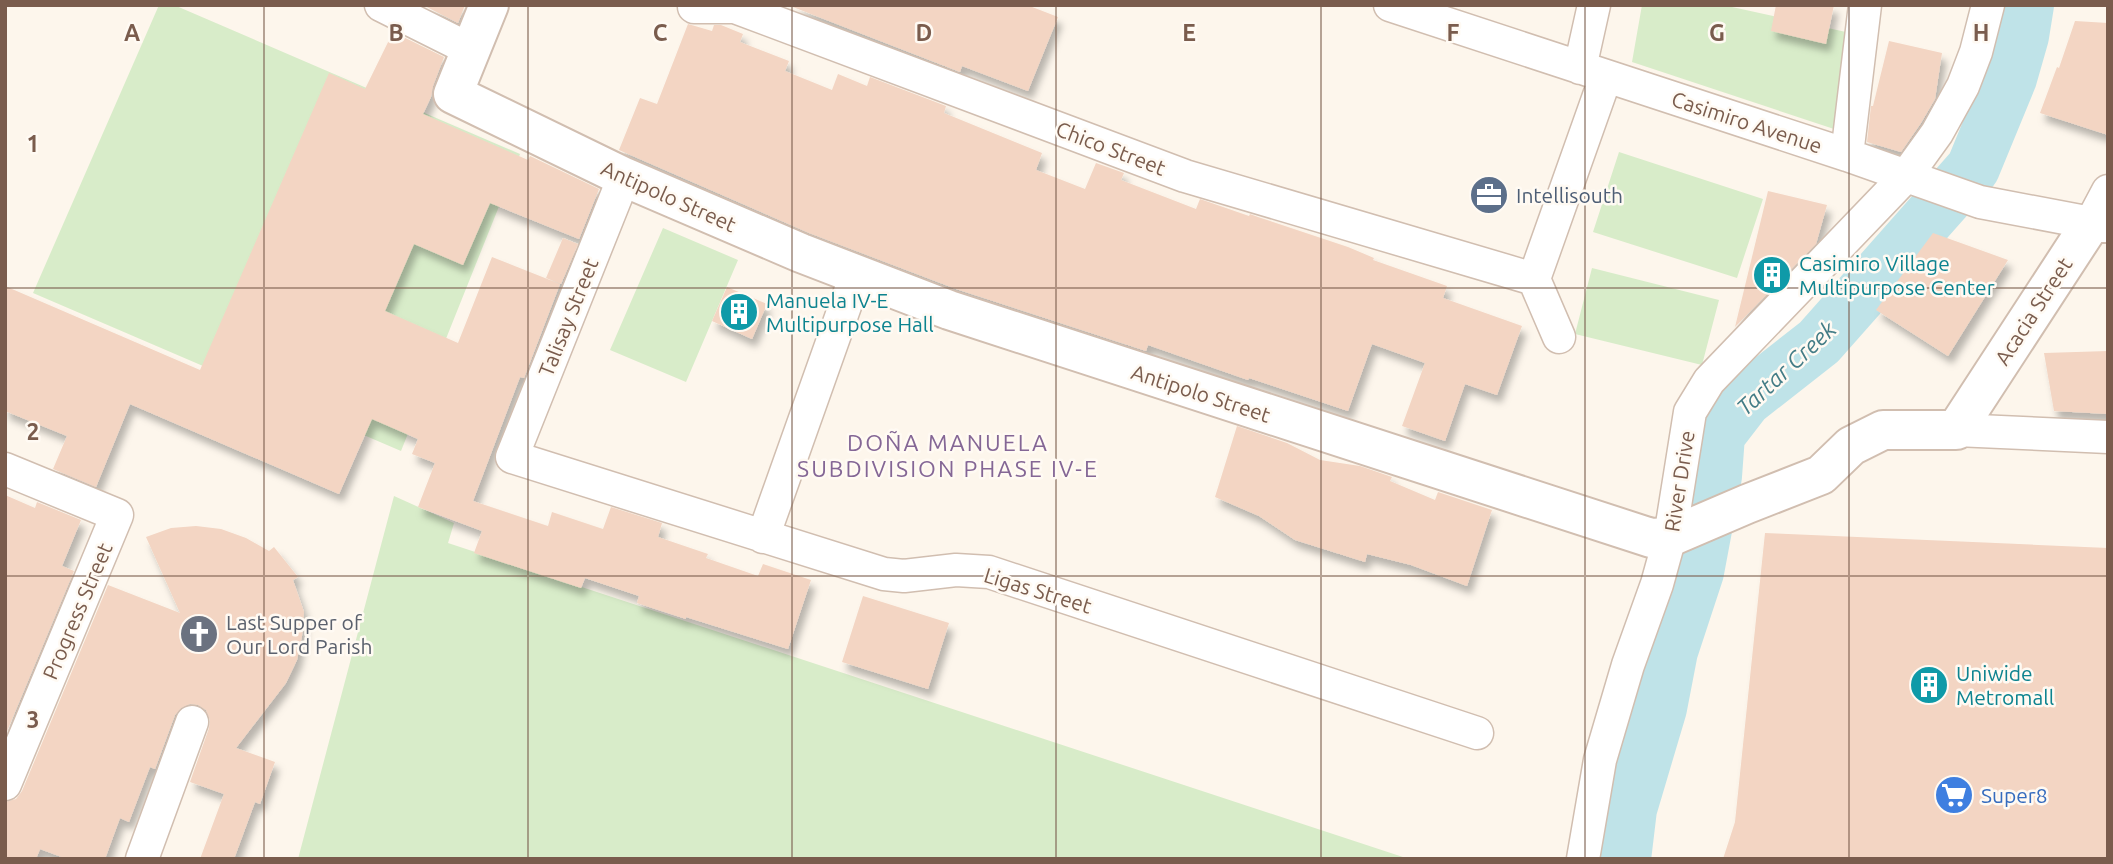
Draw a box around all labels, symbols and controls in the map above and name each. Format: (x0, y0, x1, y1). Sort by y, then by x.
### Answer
text: A (124, 20, 140, 45)
text: B (388, 20, 404, 45)
text: C (653, 20, 668, 45)
text: D (916, 20, 932, 45)
text: E (1182, 20, 1196, 45)
text: F (1447, 20, 1460, 45)
text: G (1709, 20, 1725, 45)
text: H (1973, 20, 1989, 45)
street label: Casimiro Avenue (1669, 86, 1825, 158)
street label: Chico Street (1053, 116, 1169, 180)
text: 1 (27, 131, 39, 156)
street label: Antipolo Street (598, 156, 740, 236)
office icon: Intellisouth (1468, 174, 1510, 216)
place label: Intellisouth (1516, 183, 1623, 207)
place label: Casimiro Village Multipurpose Center (1799, 251, 1995, 299)
street label: Acacia Street (1989, 253, 2077, 369)
street label: Talisay Street (533, 254, 603, 380)
building icon: Casimiro Village Multipurpose Center (1751, 254, 1793, 296)
place label: Manuela IV-E Multipurpose Hall (766, 288, 934, 336)
building icon: Manuela IV-E Multipurpose Hall (718, 291, 760, 333)
water label: Tartar Creek (1731, 316, 1841, 420)
street label: Antipolo Street (1128, 359, 1274, 427)
text: 2 (27, 419, 39, 444)
street label: River Drive (1659, 429, 1699, 533)
district label: DOÑA MANUELA SUBDIVISION PHASE IV-E (797, 430, 1099, 481)
street label: Progress Street (37, 539, 117, 683)
street label: Ligas Street (981, 562, 1095, 618)
place label: Last Supper of Our Lord Parish (226, 610, 372, 658)
church icon: Last Supper of Our Lord Parish (178, 613, 220, 655)
place label: Uniwide Metromall (1956, 661, 2054, 709)
building icon: Uniwide Metromall (1908, 664, 1950, 706)
text: 3 (27, 707, 39, 732)
supermarket icon: Super8 (1933, 774, 1975, 816)
place label: Super8 (1981, 783, 2048, 807)

